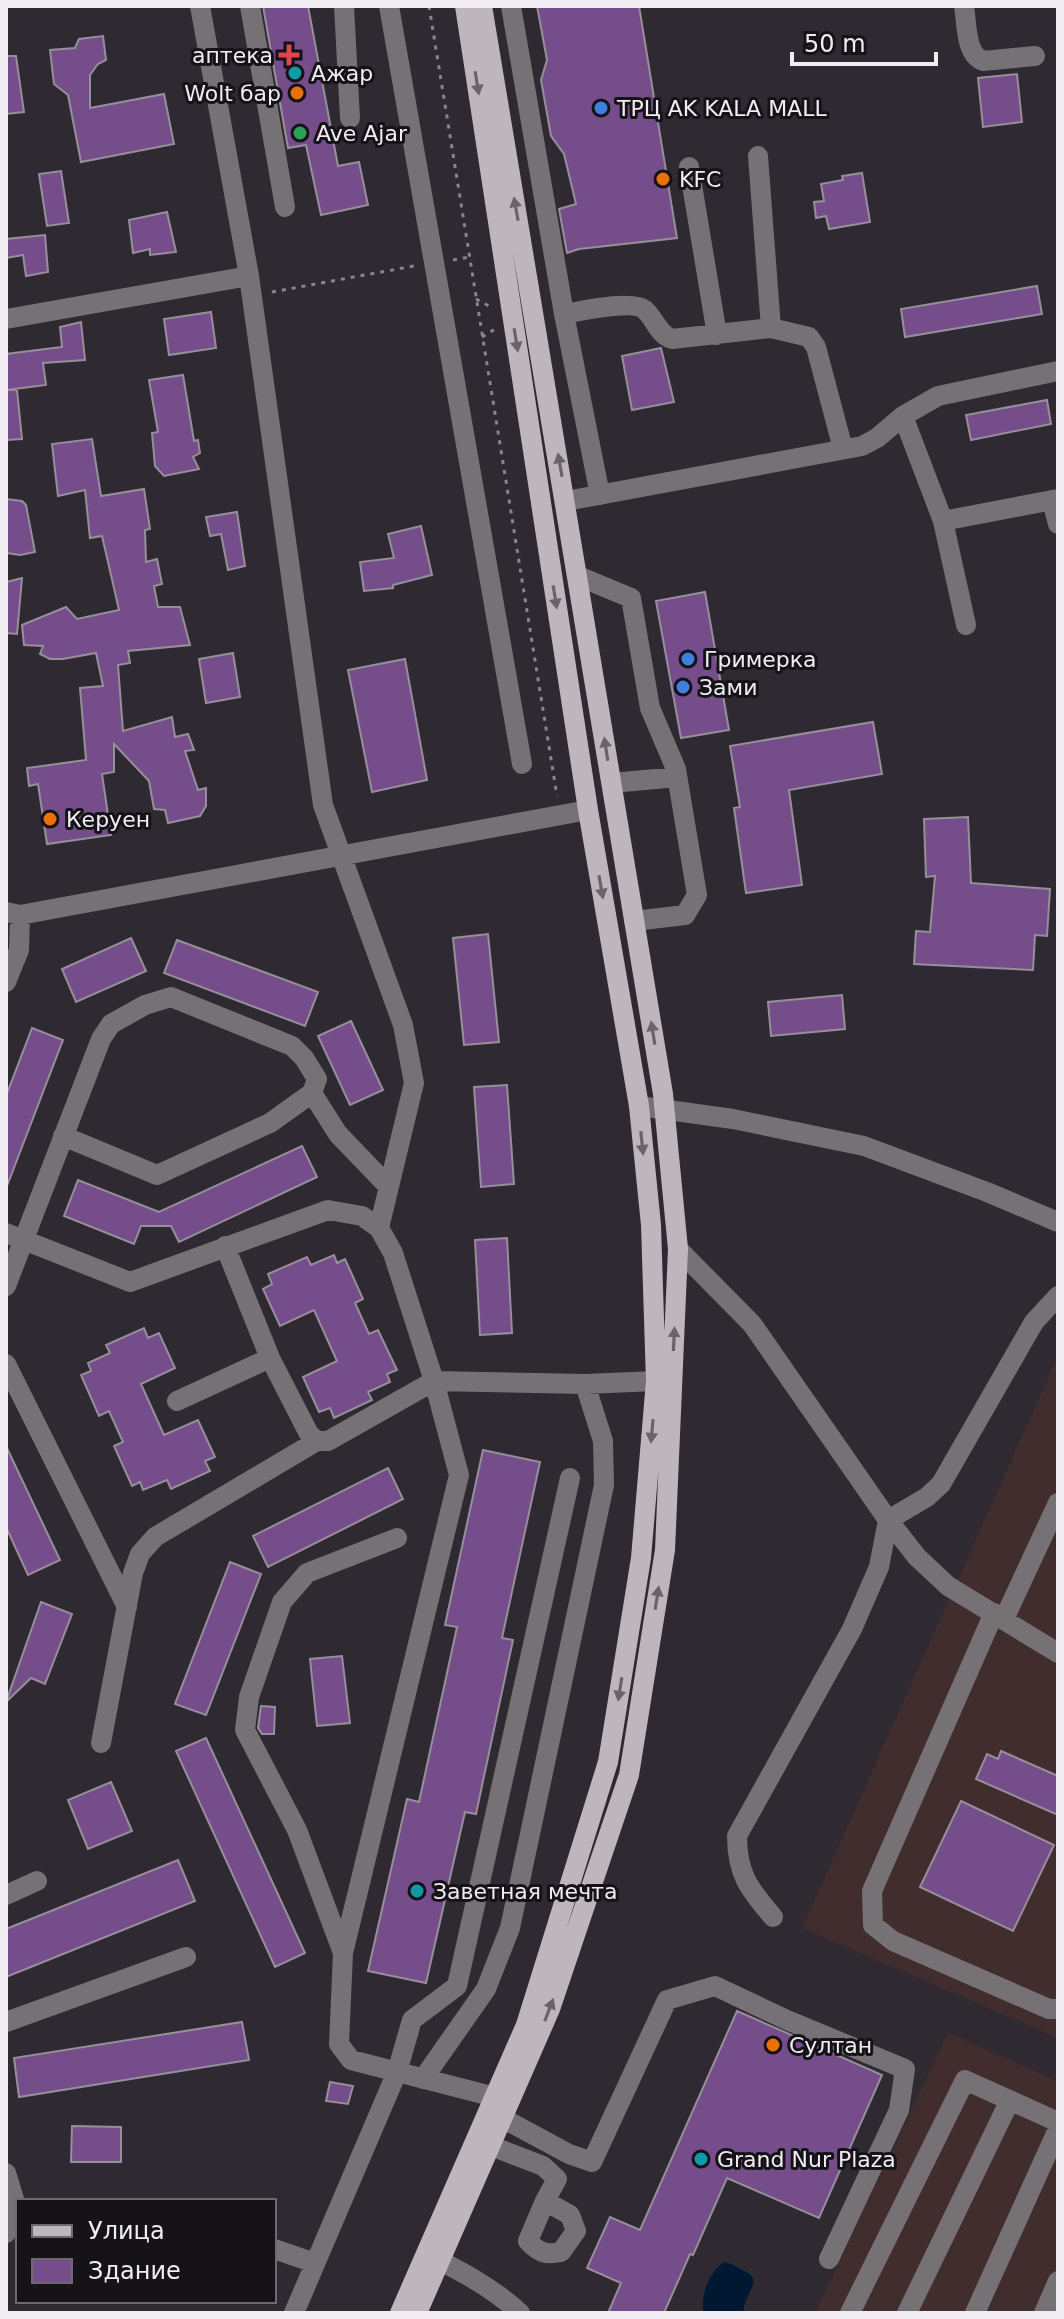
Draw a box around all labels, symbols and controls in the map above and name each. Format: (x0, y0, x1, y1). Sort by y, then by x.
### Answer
scale bar (792, 16, 936, 66)
text: 50 m (804, 30, 866, 58)
place label: аптека (192, 43, 273, 68)
marker: аптека (280, 46, 298, 64)
place label: Ажар (311, 61, 373, 86)
marker: Ажар (286, 64, 304, 82)
one-way arrow (471, 71, 484, 96)
place label: Wolt бар (184, 81, 281, 106)
marker: Wolt бар (288, 84, 306, 102)
place label: ТРЦ AK KALA MALL (616, 96, 827, 121)
marker: ТРЦ AK KALA MALL (592, 99, 610, 117)
place label: Ave Ajar (316, 121, 408, 146)
marker: Ave Ajar (291, 124, 309, 142)
place label: KFC (679, 167, 721, 192)
marker: KFC (654, 170, 672, 188)
one-way arrow (509, 196, 521, 221)
one-way arrow (510, 328, 523, 353)
one-way arrow (553, 452, 565, 477)
one-way arrow (550, 585, 562, 610)
place label: Гримерка (704, 647, 817, 672)
marker: Гримерка (679, 650, 697, 668)
place label: Зами (699, 675, 757, 700)
marker: Зами (674, 678, 692, 696)
one-way arrow (599, 736, 612, 761)
place label: Керуен (66, 807, 150, 832)
marker: Керуен (41, 810, 59, 828)
one-way arrow (596, 874, 608, 899)
one-way arrow (646, 1021, 659, 1046)
one-way arrow (636, 1131, 649, 1156)
one-way arrow (667, 1326, 680, 1351)
one-way arrow (645, 1419, 658, 1444)
one-way arrow (652, 1585, 664, 1610)
one-way arrow (613, 1676, 626, 1701)
place label: Заветная мечта (433, 1879, 617, 1904)
marker: Заветная мечта (408, 1882, 426, 1900)
one-way arrow (543, 1998, 556, 2022)
place label: Султан (789, 2033, 872, 2058)
marker: Султан (764, 2036, 782, 2054)
place label: Grand Nur Plaza (717, 2147, 896, 2172)
marker: Grand Nur Plaza (692, 2150, 710, 2168)
legend (16, 2199, 276, 2303)
text: Улица (88, 2217, 165, 2245)
text: Здание (88, 2257, 181, 2285)

